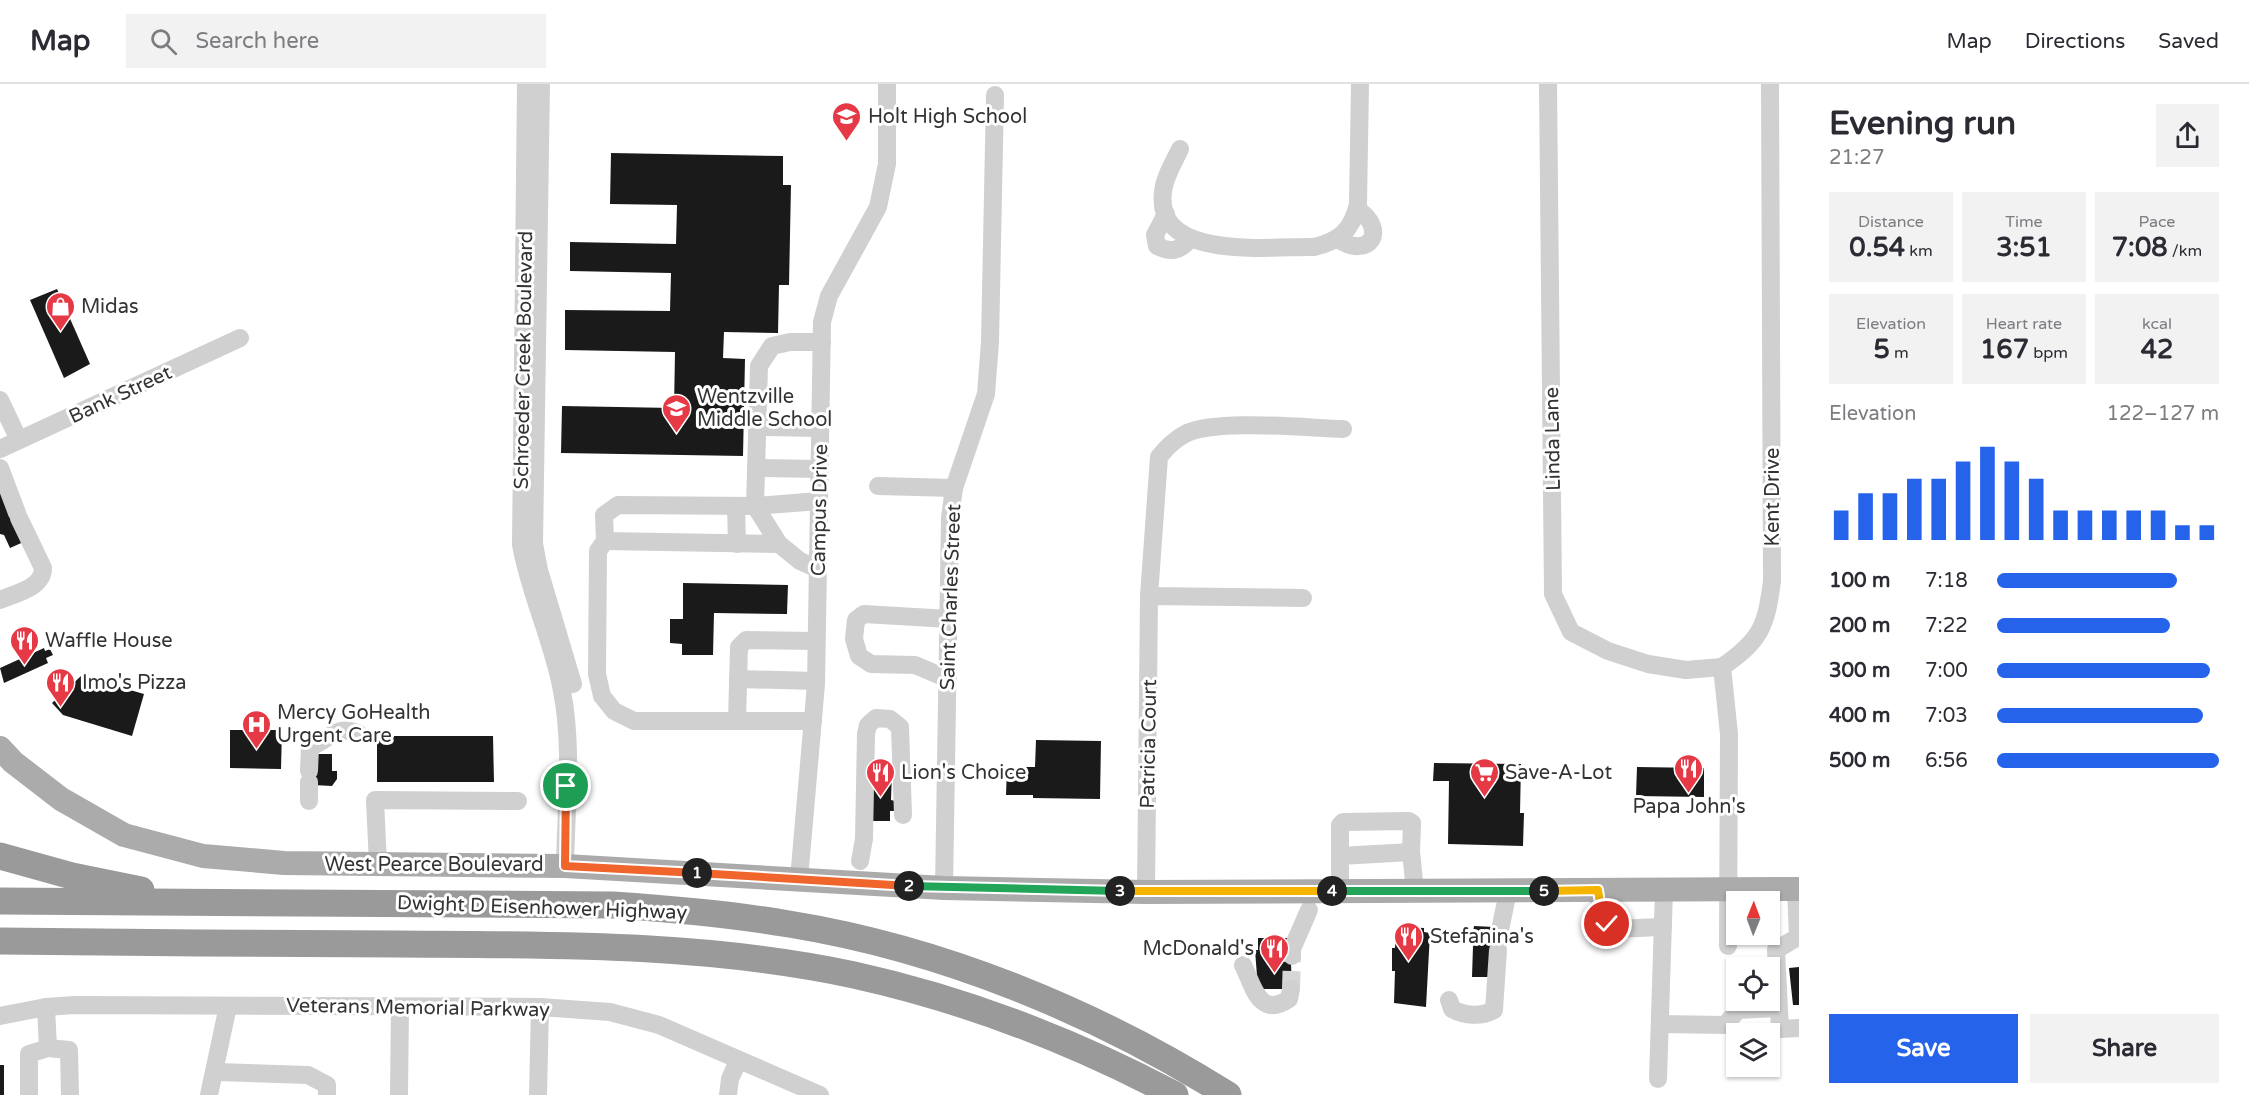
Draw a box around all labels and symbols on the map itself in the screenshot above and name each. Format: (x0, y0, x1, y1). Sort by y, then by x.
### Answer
school or university icon: Holt High School (831, 100, 863, 142)
place label: Holt High School (868, 105, 1027, 129)
street label: Schroeder Creek Boulevard (510, 230, 538, 490)
shop icon: Midas (44, 290, 76, 332)
place label: Midas (81, 295, 139, 319)
street label: Bank Street (65, 361, 176, 429)
place label: Wentzville Middle School (697, 385, 832, 432)
street label: Linda Lane (1540, 387, 1566, 491)
school or university icon: Wentzville Middle School (660, 392, 692, 434)
street label: Campus Drive (807, 444, 833, 576)
street label: Kent Drive (1761, 448, 1785, 546)
street label: Saint Charles Street (936, 503, 966, 691)
restaurant icon: Waffle House (8, 624, 40, 666)
place label: Waffle House (45, 629, 173, 653)
restaurant icon: Imo's Pizza (45, 666, 77, 708)
place label: Imo's Pizza (82, 671, 186, 695)
street label: Patricia Court (1136, 679, 1162, 809)
place label: Mercy GoHealth Urgent Care (277, 701, 431, 748)
hospital icon: Mercy GoHealth Urgent Care (240, 708, 272, 750)
restaurant icon: Papa John's (1673, 752, 1705, 794)
restaurant icon: Lion's Choice (864, 756, 896, 798)
supermarket icon: Save-A-Lot (1468, 756, 1500, 798)
pin (540, 760, 591, 811)
place label: Lion's Choice (901, 761, 1026, 785)
place label: Save-A-Lot (1505, 761, 1612, 785)
place label: Papa John's (1632, 795, 1746, 819)
street label: West Pearce Boulevard (324, 853, 544, 877)
pin: 1 (682, 858, 712, 888)
pin: 2 (894, 871, 924, 901)
pin: 3 (1105, 876, 1135, 906)
pin: 4 (1317, 876, 1347, 906)
pin: 5 (1529, 876, 1559, 906)
street label: Dwight D Eisenhower Highway (396, 891, 688, 925)
north arrow (1726, 891, 1780, 945)
pin (1581, 898, 1632, 949)
restaurant icon: Stefanina's (1393, 920, 1425, 962)
place label: Stefanina's (1430, 925, 1534, 949)
restaurant icon: McDonald's (1259, 932, 1291, 974)
place label: McDonald's (1142, 937, 1254, 961)
street label: Veterans Memorial Parkway (286, 994, 550, 1022)

